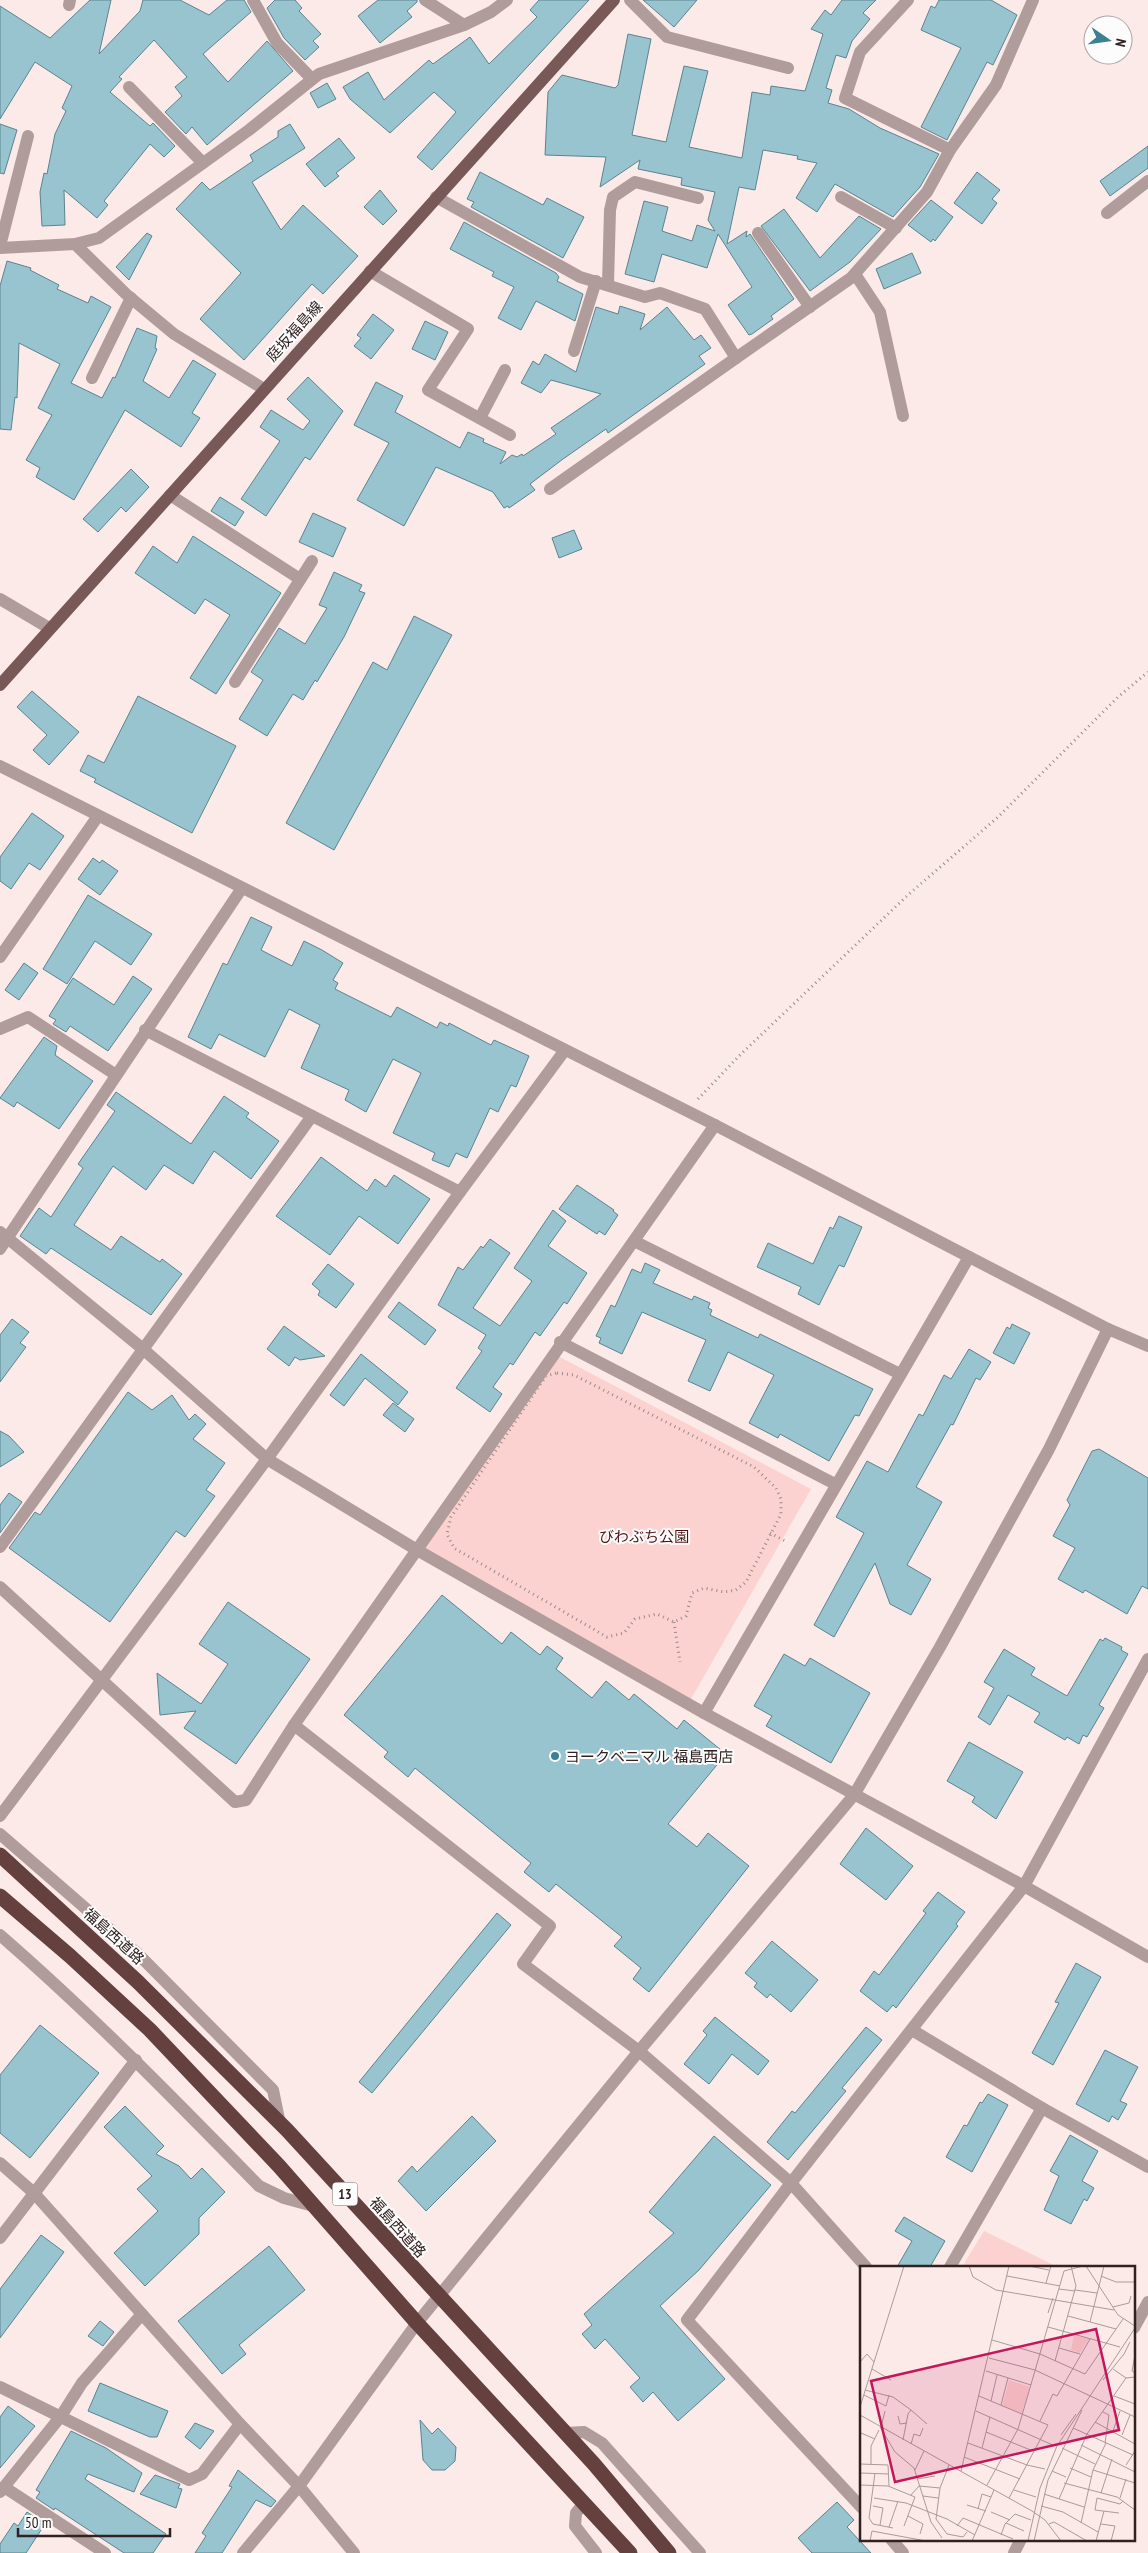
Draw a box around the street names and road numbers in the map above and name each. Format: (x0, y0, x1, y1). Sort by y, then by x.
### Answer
street label: 庭坂福島線 (262, 297, 326, 365)
street label: 福島西道路 (80, 1904, 148, 1968)
road number: 13 (332, 2182, 358, 2206)
street label: 福島西道路 (366, 2193, 430, 2261)

